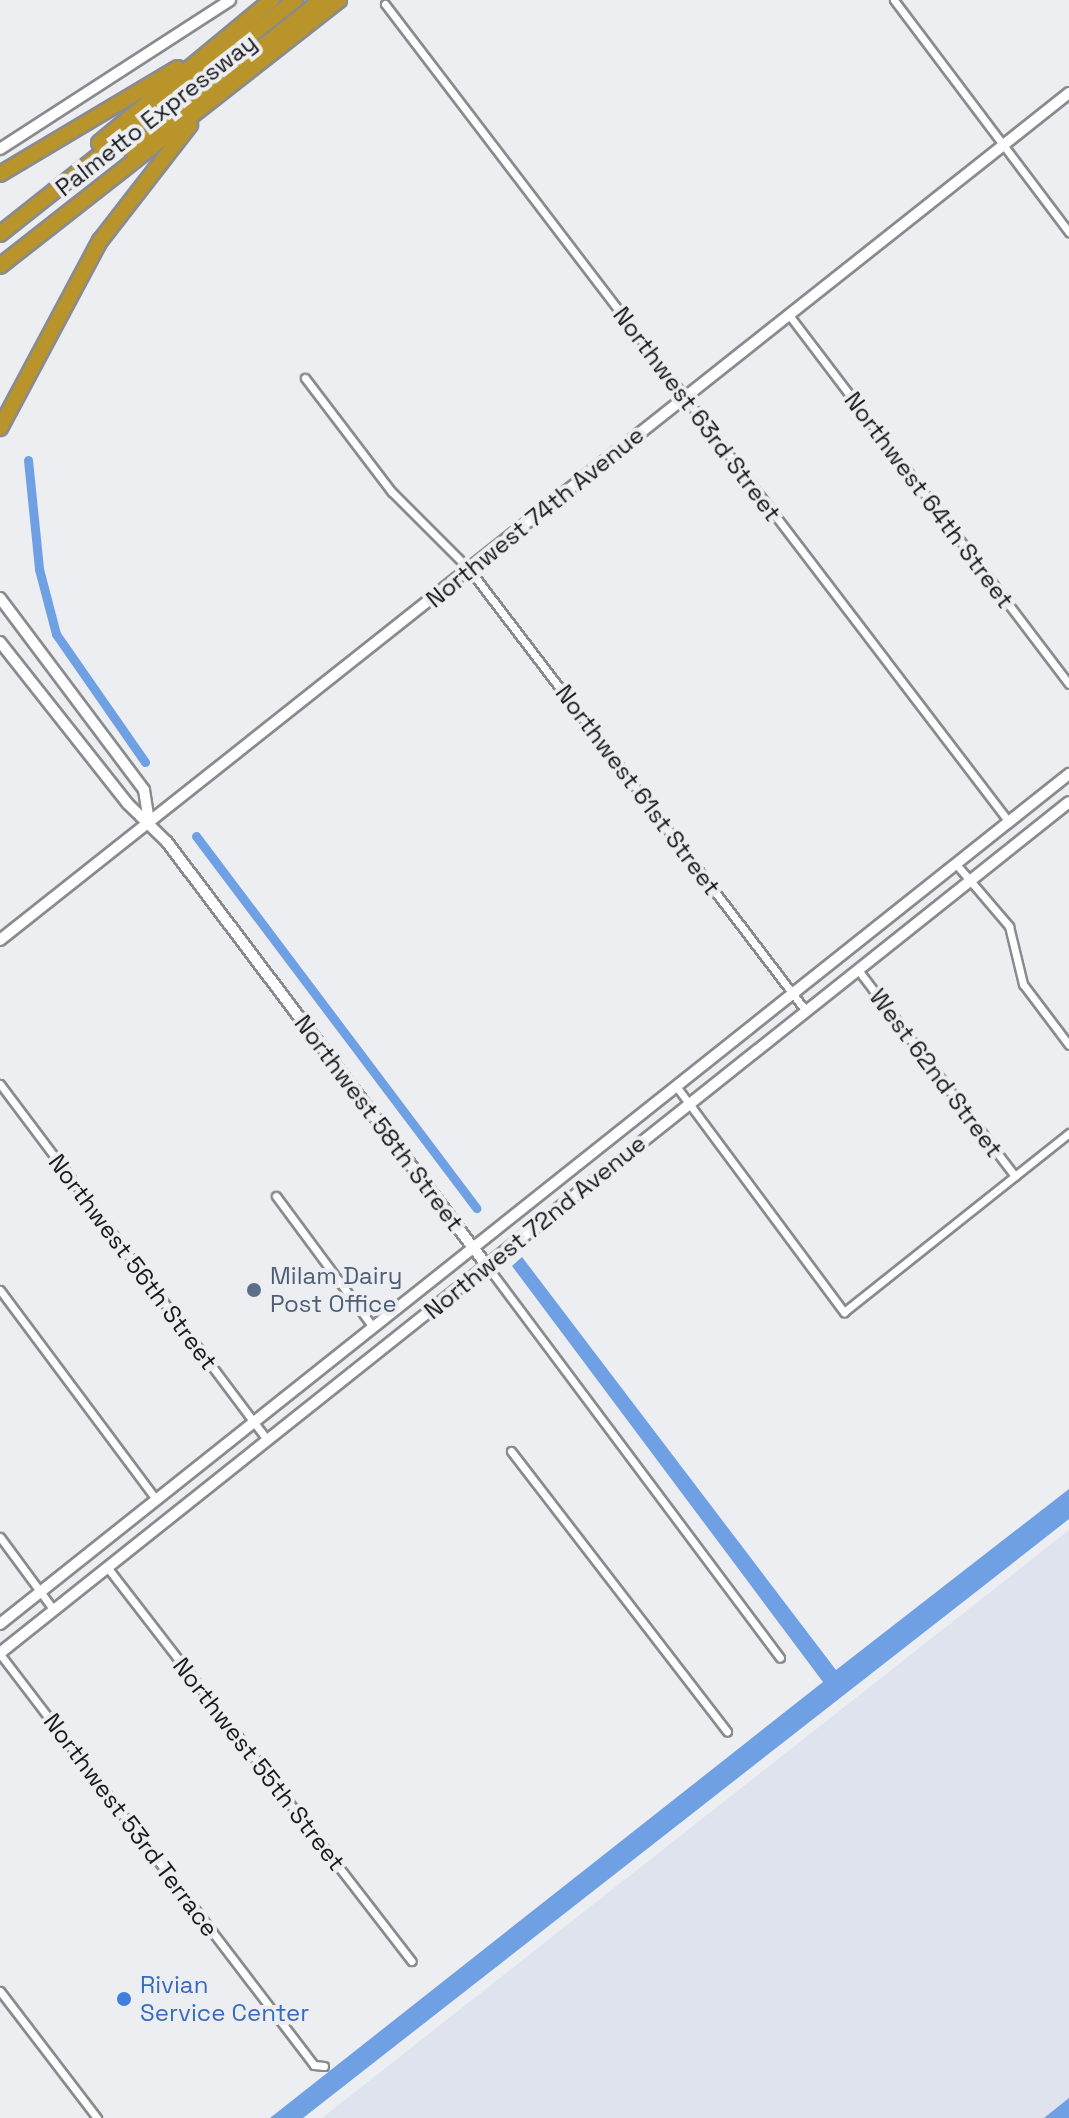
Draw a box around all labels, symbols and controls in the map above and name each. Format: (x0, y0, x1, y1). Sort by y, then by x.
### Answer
street label: Palmetto Expressway (50, 28, 262, 202)
street label: Northwest 63rd Street (607, 301, 787, 527)
street label: Northwest 64th Street (838, 386, 1020, 614)
street label: Northwest 74th Avenue (420, 420, 650, 614)
street label: Northwest 61st Street (550, 679, 726, 901)
street label: West 62nd Street (863, 983, 1009, 1163)
street label: Northwest 58th Street (288, 1009, 470, 1237)
street label: Northwest 72nd Avenue (418, 1129, 652, 1325)
street label: Northwest 56th Street (42, 1148, 224, 1376)
place label: Milam Dairy Post Office (270, 1262, 402, 1318)
marker: Milam Dairy Post Office (245, 1281, 263, 1299)
street label: Northwest 55th Street (167, 1652, 351, 1876)
street label: Northwest 53rd Terrace (37, 1707, 225, 1943)
place label: Rivian Service Center (140, 1971, 309, 2027)
marker: Rivian Service Center (115, 1990, 133, 2008)

